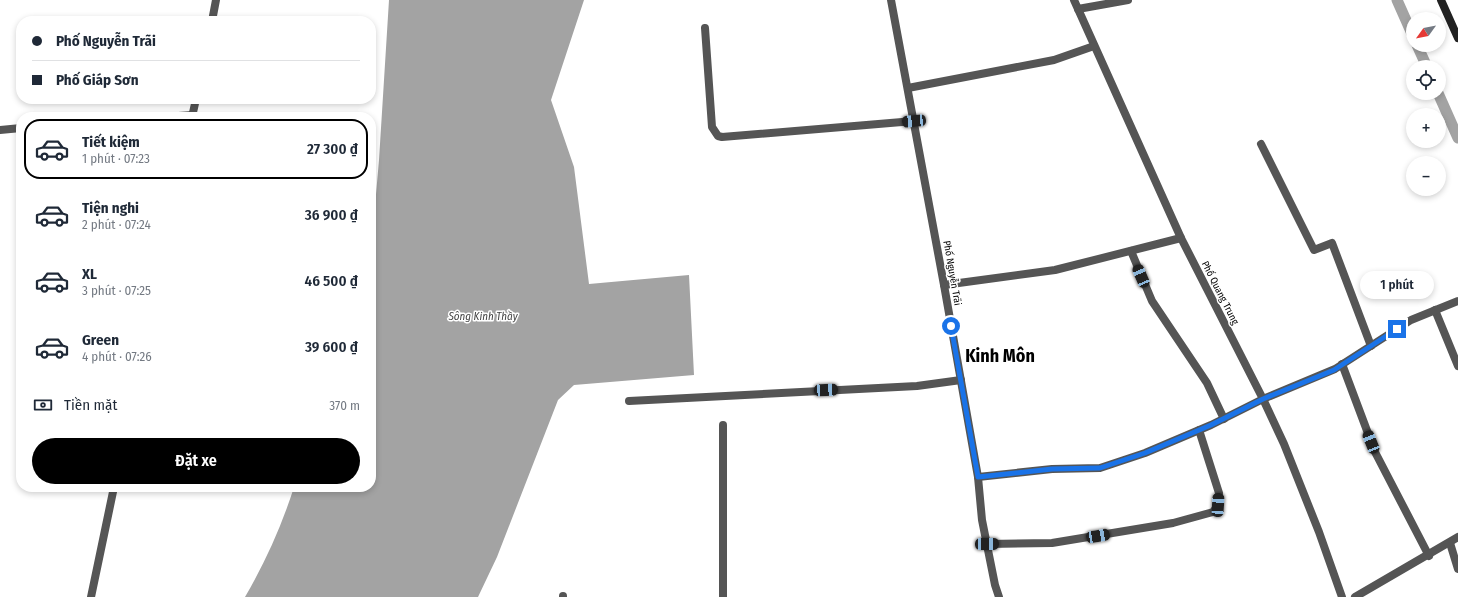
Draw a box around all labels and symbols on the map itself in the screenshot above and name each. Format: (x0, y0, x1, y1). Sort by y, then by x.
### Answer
north arrow (1406, 12, 1446, 52)
car (902, 114, 926, 128)
street label: Phố Nguyễn Trãi (940, 239, 965, 306)
street label: Phố Quang Trung (1199, 259, 1242, 327)
car (1131, 263, 1151, 289)
callout: 1 phút (1360, 271, 1434, 299)
water label: Sông Kinh Thầy (447, 310, 519, 323)
route start (942, 317, 960, 335)
route end (1388, 320, 1406, 338)
district label: Kinh Môn (965, 345, 1035, 367)
car (814, 383, 838, 397)
car (1361, 429, 1381, 455)
car (1211, 493, 1225, 517)
car (1085, 528, 1111, 544)
car (975, 538, 999, 550)

